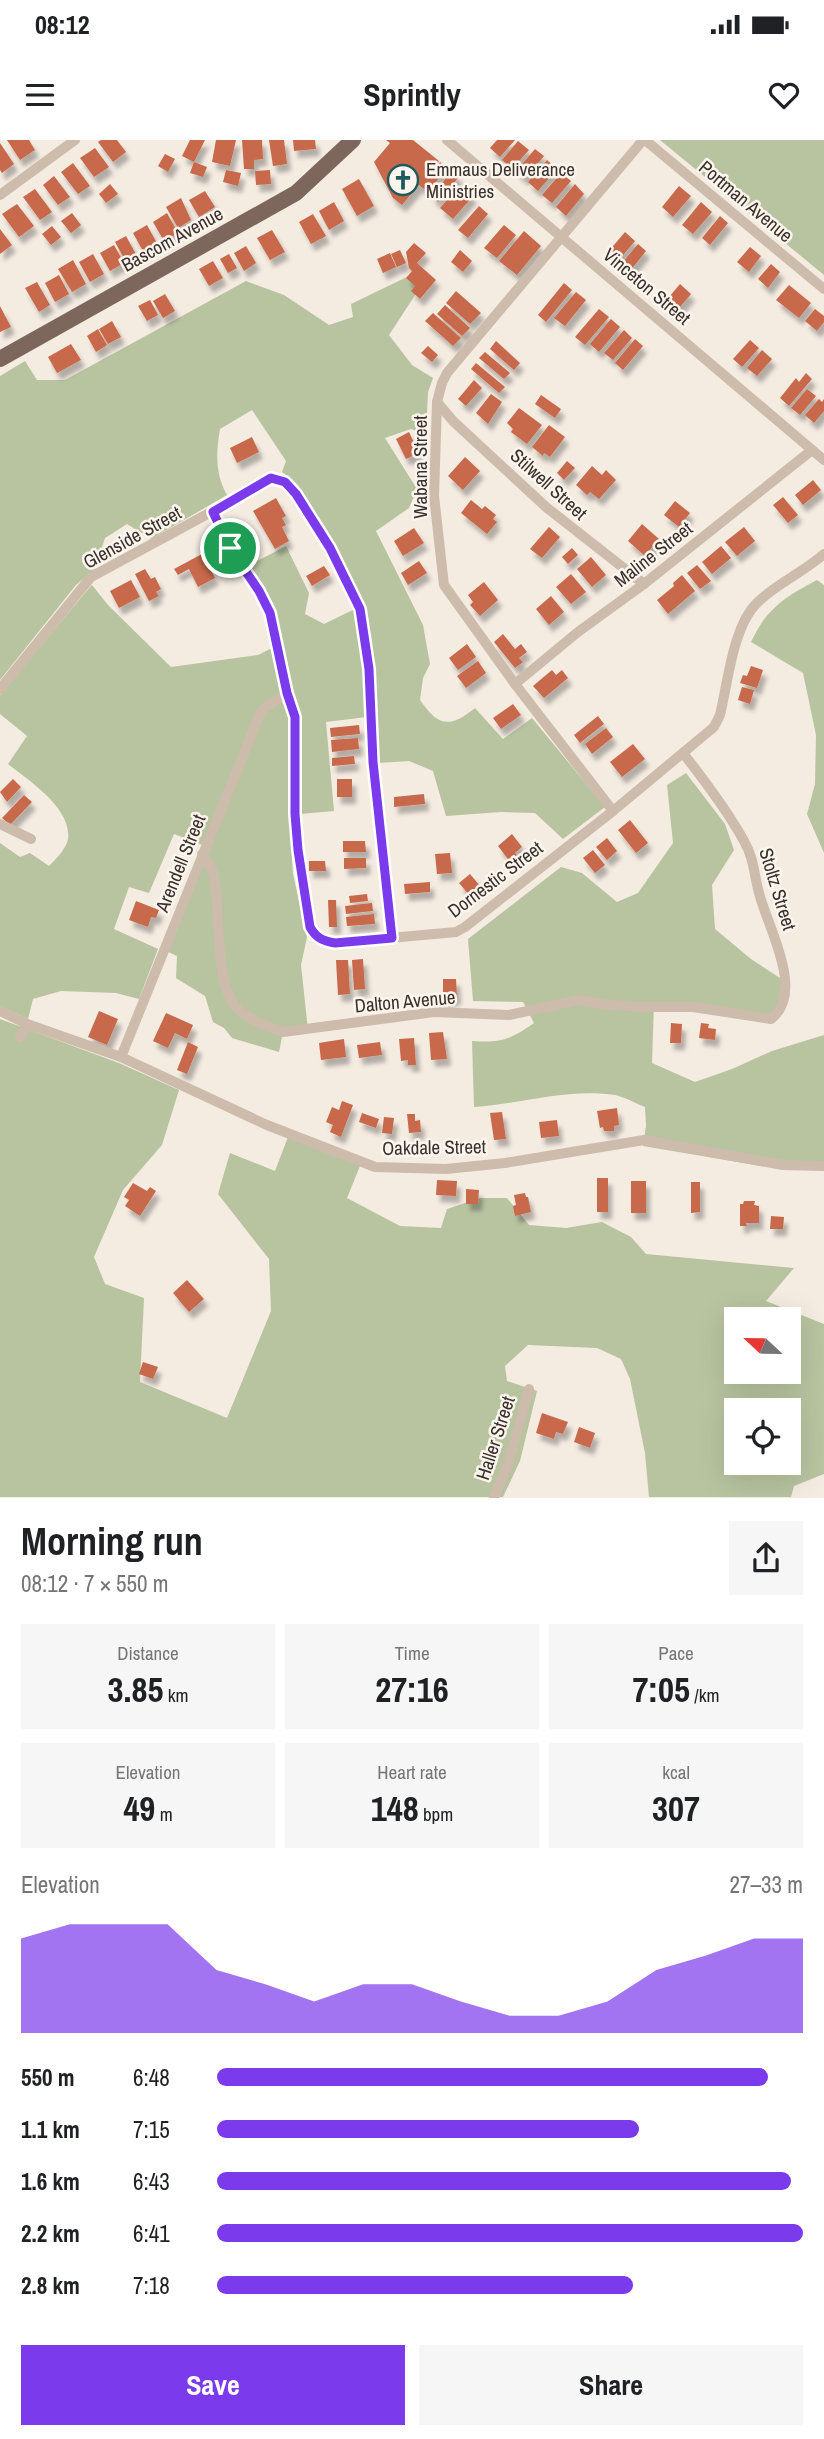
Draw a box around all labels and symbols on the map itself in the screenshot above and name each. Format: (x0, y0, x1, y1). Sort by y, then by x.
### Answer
street label: Portman Avenue (694, 154, 798, 248)
place label: Emmaus Deliverance Ministries (426, 156, 575, 204)
church icon: Emmaus Deliverance Ministries (386, 163, 420, 197)
street label: Bascom Avenue (117, 200, 227, 278)
street label: Vinceton Street (598, 242, 697, 331)
street label: Wabana Street (407, 415, 433, 519)
street label: Stilwell Street (505, 442, 594, 526)
street label: Glenside Street (78, 499, 186, 575)
street label: Maline Street (608, 515, 698, 593)
pin (200, 518, 260, 578)
street label: Arendell Street (148, 810, 212, 917)
street label: Dornestic Street (442, 834, 548, 923)
street label: Stoltz Street (753, 845, 803, 934)
street label: Dalton Avenue (354, 984, 456, 1018)
street label: Oakdale Street (382, 1133, 487, 1161)
north arrow (724, 1307, 802, 1384)
street label: Haller Street (469, 1392, 521, 1483)

